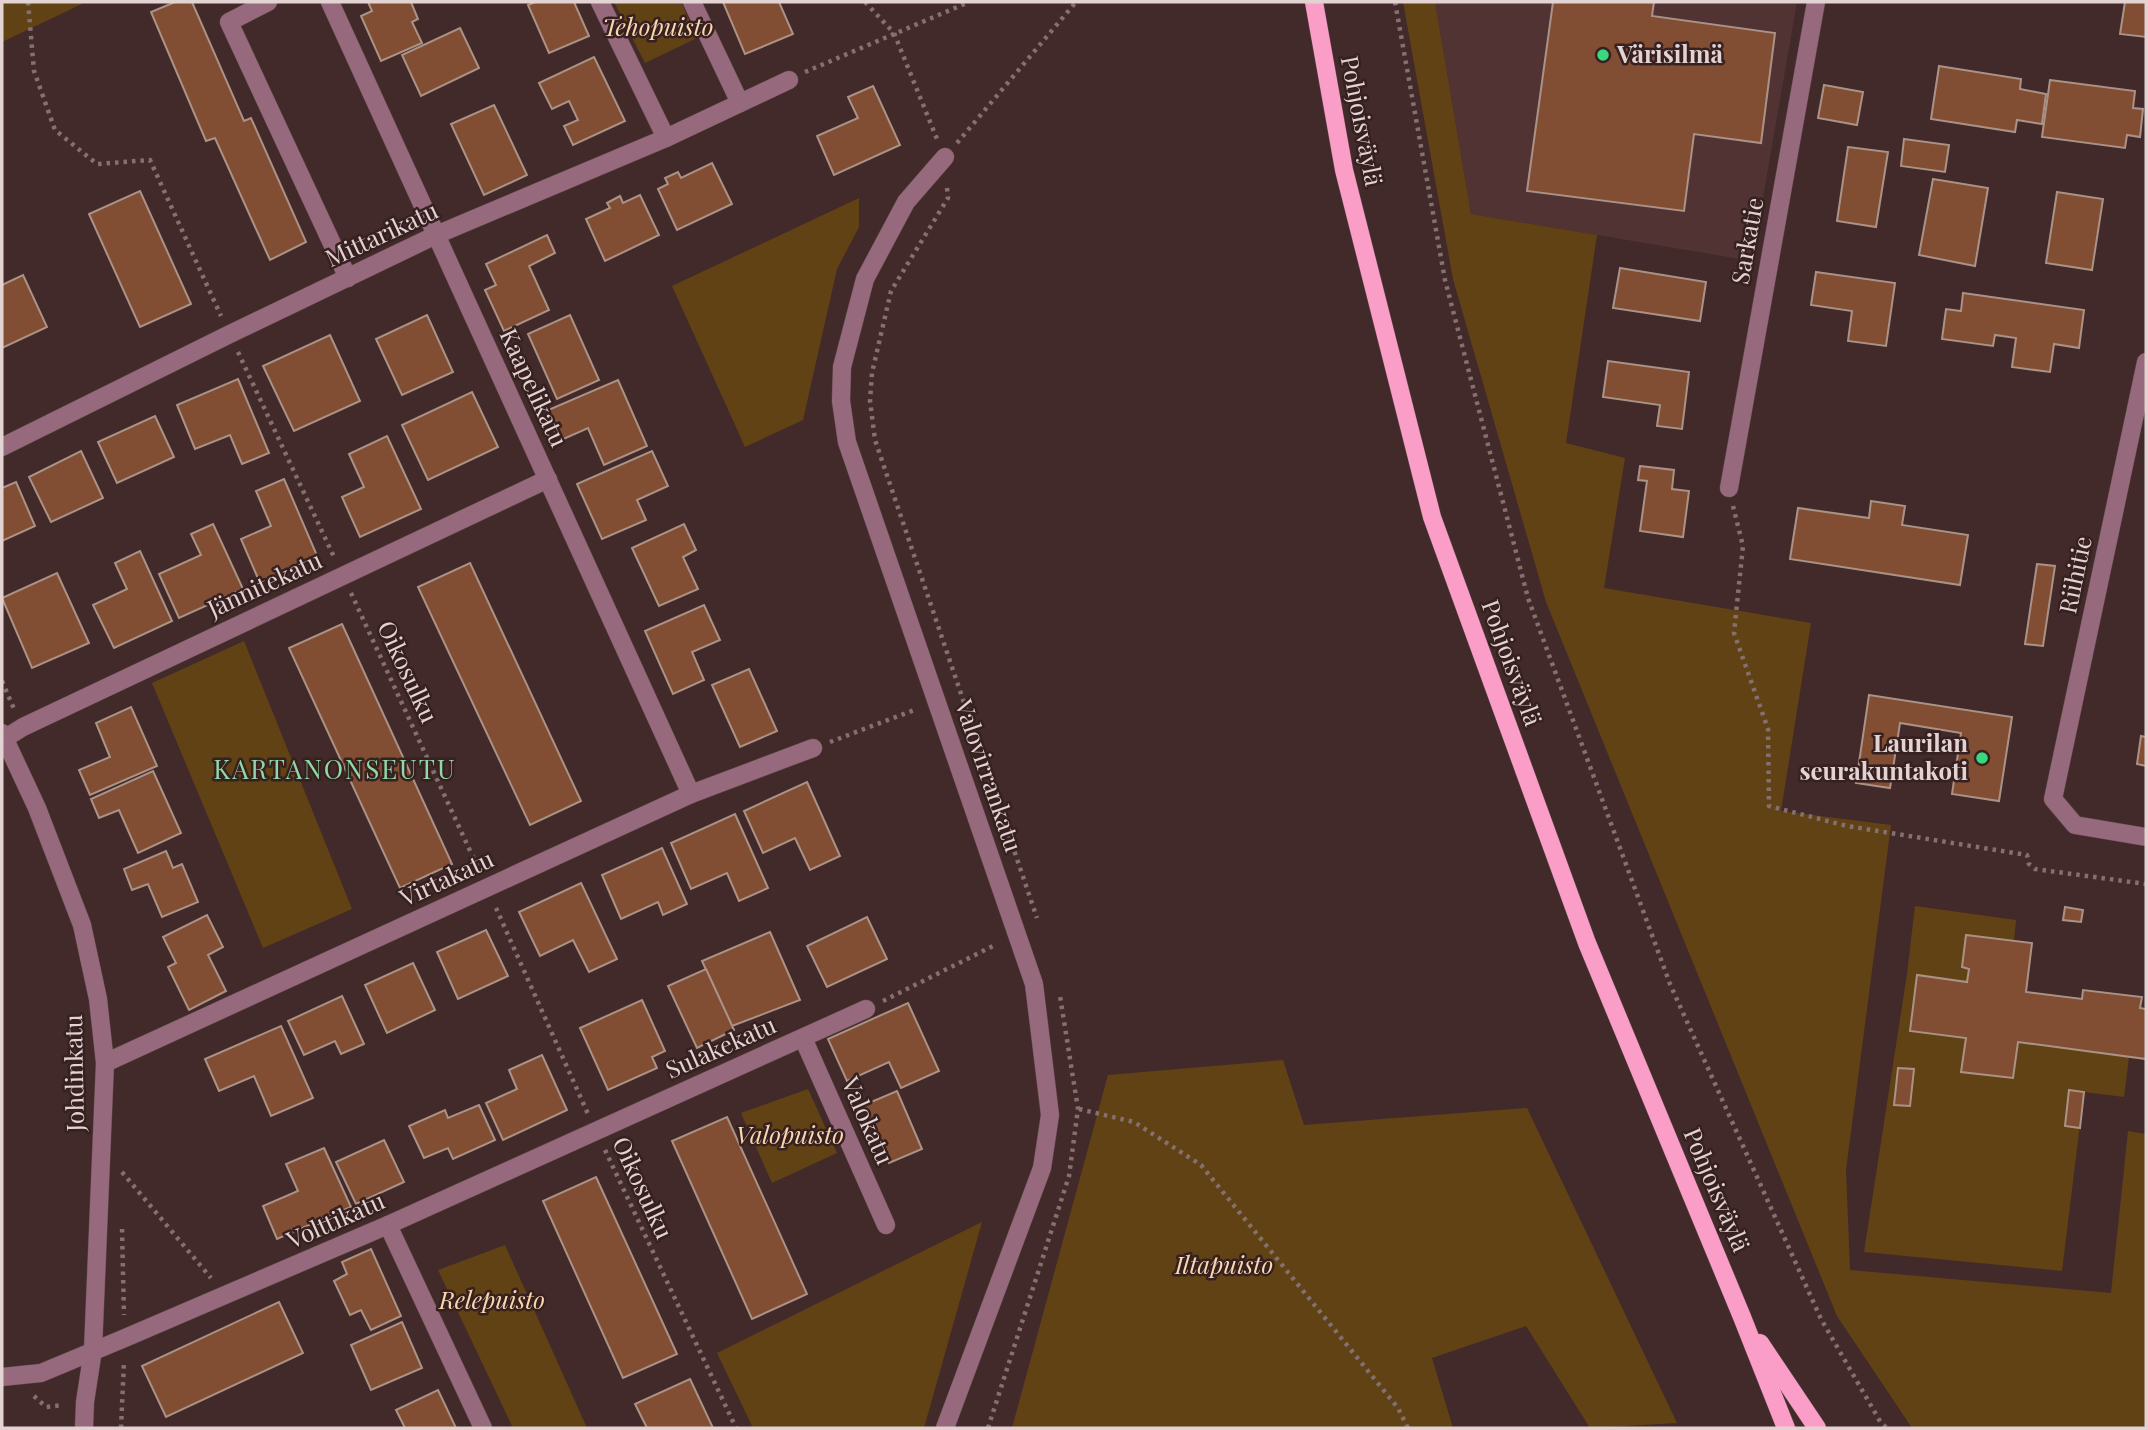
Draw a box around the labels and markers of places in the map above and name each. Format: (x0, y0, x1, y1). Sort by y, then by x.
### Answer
place label: Värisilmä (1616, 37, 1723, 69)
marker: Värisilmä (1595, 47, 1611, 63)
place label: Laurilan seurakuntakoti (1799, 726, 1968, 786)
marker: Laurilan seurakuntakoti (1974, 750, 1990, 766)

